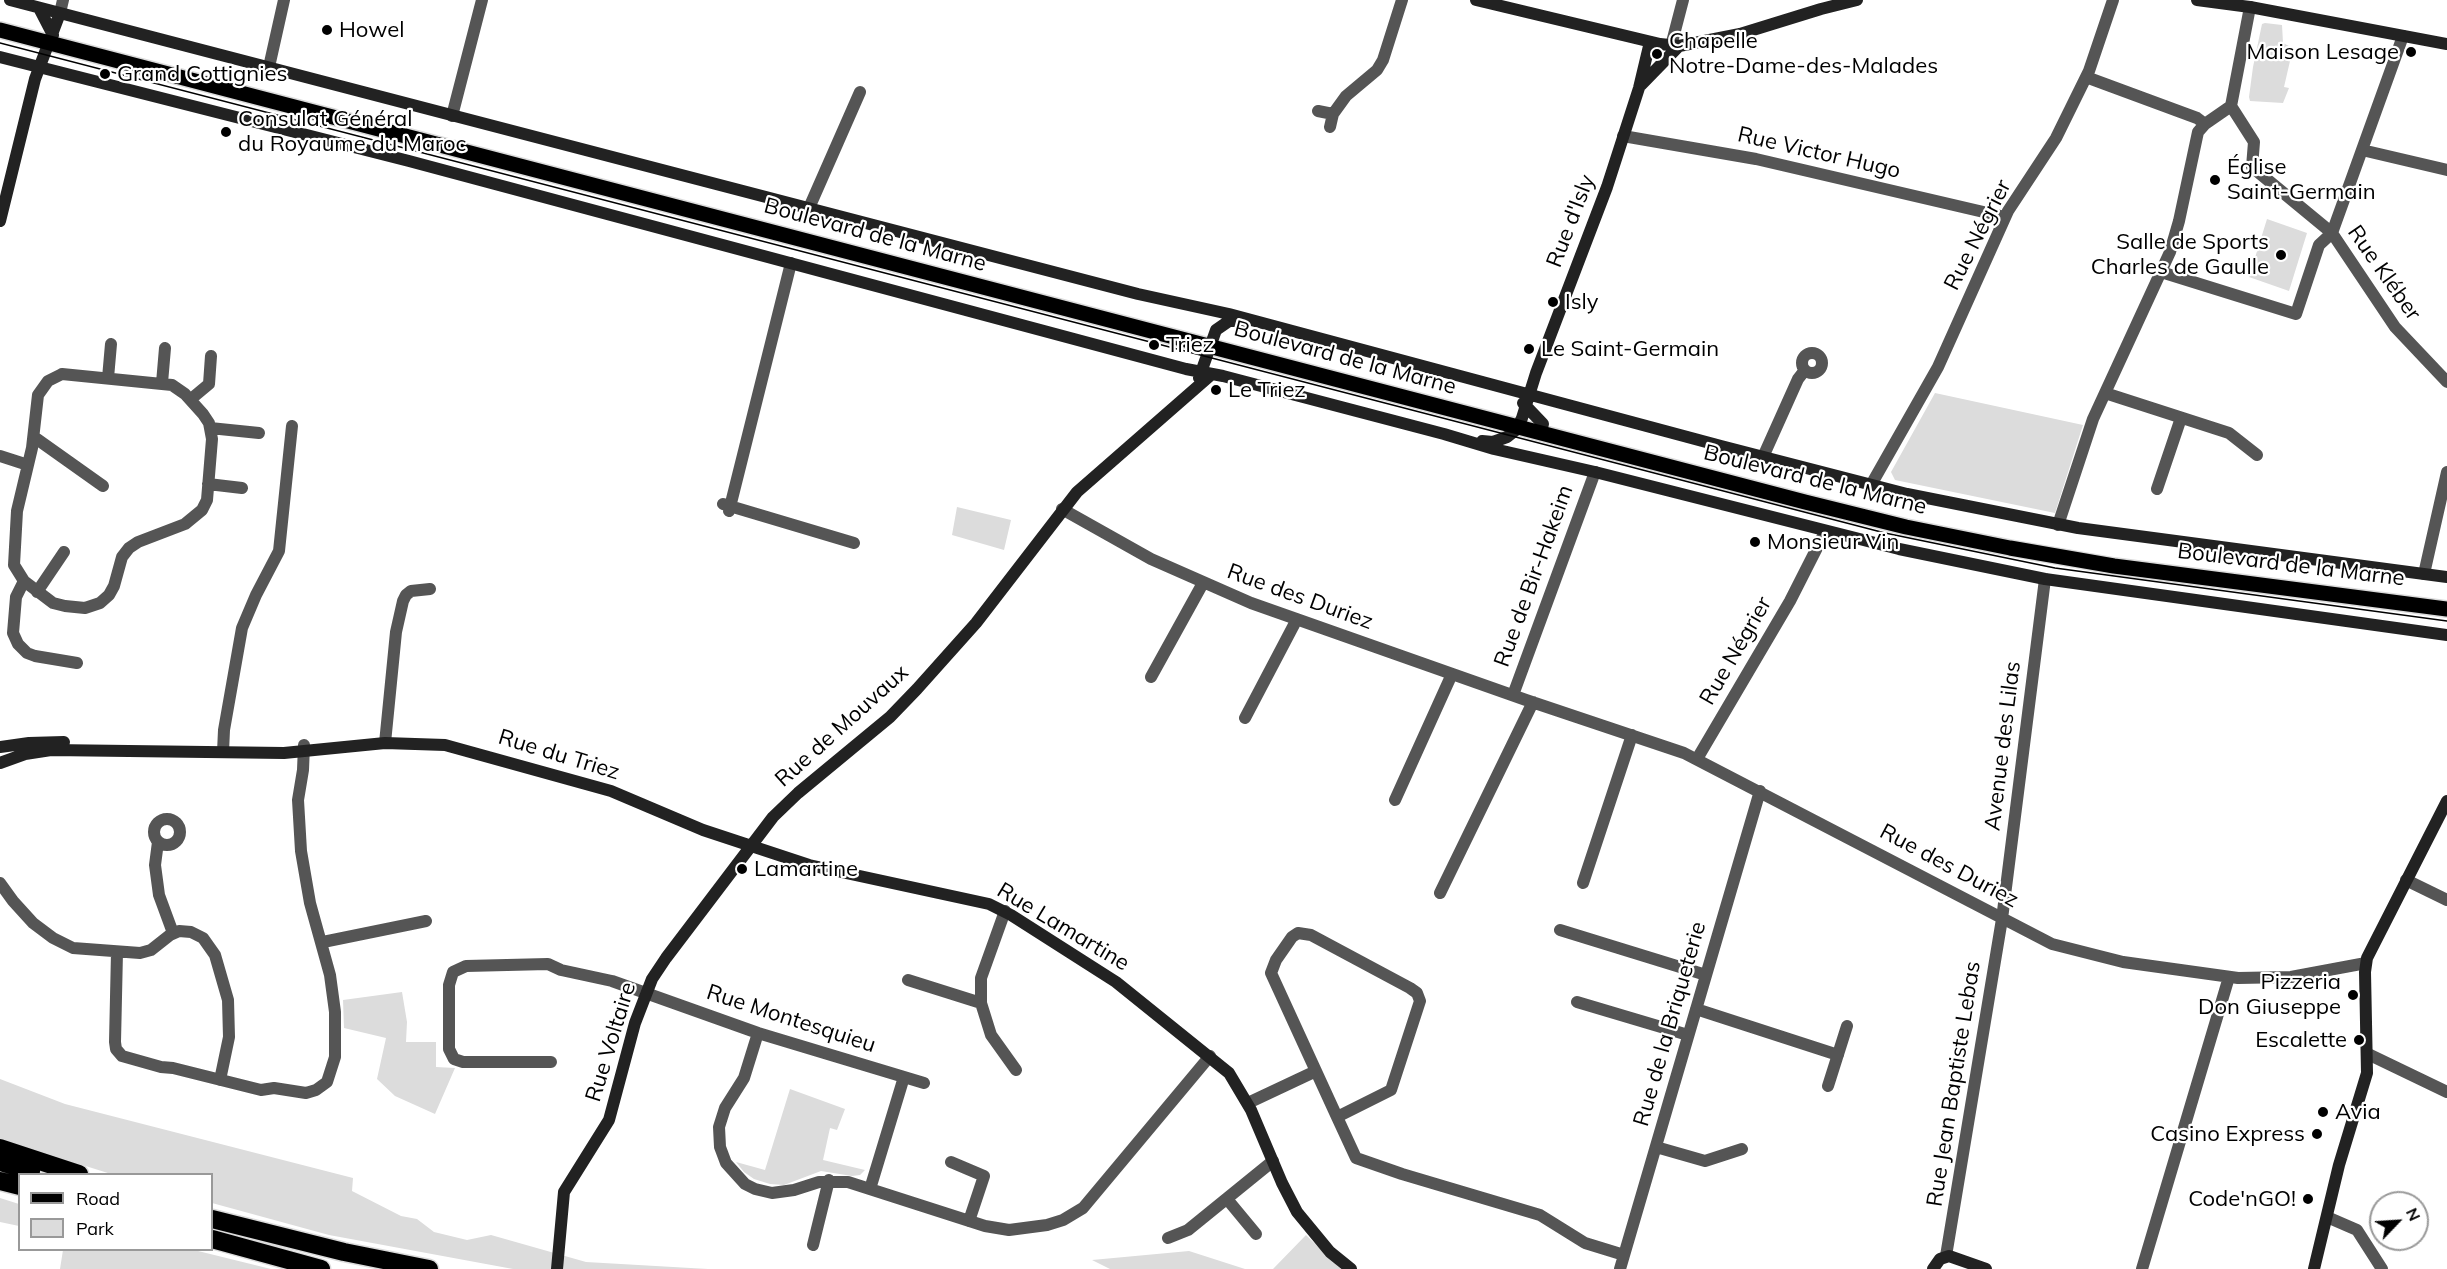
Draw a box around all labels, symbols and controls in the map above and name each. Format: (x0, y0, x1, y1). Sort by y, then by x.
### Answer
place label: Howel (339, 17, 404, 43)
marker: Howel (320, 23, 334, 37)
place label: Chapelle Notre-Dame-des-Malades (1669, 28, 1938, 80)
place label: Maison Lesage (2246, 39, 2399, 65)
marker: Maison Lesage (2404, 45, 2418, 59)
marker: Chapelle Notre-Dame-des-Malades (1650, 47, 1664, 61)
place label: Grand Cottignies (117, 61, 287, 87)
marker: Grand Cottignies (98, 67, 112, 81)
place label: Consulat Général du Royaume du Maroc (238, 106, 466, 158)
street label: Rue Victor Hugo (1735, 121, 1903, 185)
marker: Consulat Général du Royaume du Maroc (219, 125, 233, 139)
place label: Église Saint-Germain (2227, 154, 2376, 206)
street label: Rue d'Isly (1541, 171, 1601, 271)
marker: Église Saint-Germain (2208, 173, 2222, 187)
street label: Rue Négrier (1939, 175, 2017, 295)
street label: Boulevard de la Marne (761, 193, 989, 277)
street label: Rue Kléber (2342, 220, 2426, 326)
place label: Salle de Sports Charles de Gaulle (2091, 229, 2269, 280)
marker: Salle de Sports Charles de Gaulle (2274, 248, 2288, 262)
place label: Isly (1565, 289, 1599, 315)
marker: Isly (1546, 295, 1560, 309)
street label: Boulevard de la Marne (1231, 316, 1459, 400)
place label: Triez (1166, 332, 1214, 358)
place label: Le Saint-Germain (1541, 336, 1719, 362)
marker: Triez (1147, 338, 1161, 352)
marker: Le Saint-Germain (1522, 342, 1536, 356)
place label: Le Triez (1228, 377, 1306, 403)
marker: Le Triez (1209, 383, 1223, 397)
street label: Boulevard de la Marne (1701, 440, 1929, 520)
street label: Rue de Bir-Hakeim (1489, 482, 1579, 670)
place label: Monsieur Vin (1767, 529, 1899, 555)
marker: Monsieur Vin (1748, 535, 1762, 549)
street label: Boulevard de la Marne (2176, 538, 2406, 592)
street label: Rue des Duriez (1224, 558, 1376, 636)
street label: Rue Négrier (1694, 592, 1778, 710)
street label: Rue de Mouvaux (770, 659, 914, 793)
street label: Avenue des Lilas (1979, 660, 2027, 832)
street label: Rue du Triez (495, 724, 623, 786)
street label: Rue des Duriez (1875, 818, 2023, 914)
place label: Lamartine (754, 856, 858, 882)
marker: Lamartine (735, 862, 749, 876)
street label: Rue Lamartine (992, 877, 1134, 977)
street label: Rue de la Briqueterie (1628, 919, 1712, 1129)
street label: Rue Jean Baptiste Lebas (1922, 959, 1986, 1209)
place label: Pizzeria Don Giuseppe (2198, 969, 2341, 1020)
street label: Rue Voltaire (580, 979, 642, 1105)
street label: Rue Montesquieu (703, 979, 879, 1059)
marker: Pizzeria Don Giuseppe (2346, 988, 2360, 1002)
place label: Escalette (2255, 1027, 2347, 1053)
marker: Escalette (2352, 1033, 2366, 1047)
place label: Avia (2335, 1099, 2381, 1125)
marker: Avia (2316, 1105, 2330, 1119)
place label: Casino Express (2150, 1121, 2305, 1147)
marker: Casino Express (2310, 1127, 2324, 1141)
legend (18, 1173, 213, 1251)
place label: Code'nGO! (2188, 1186, 2296, 1212)
text: Road (76, 1187, 120, 1210)
north arrow (2369, 1191, 2429, 1251)
marker: Code'nGO! (2301, 1192, 2315, 1206)
text: N (2402, 1205, 2425, 1224)
text: Park (76, 1217, 114, 1240)

